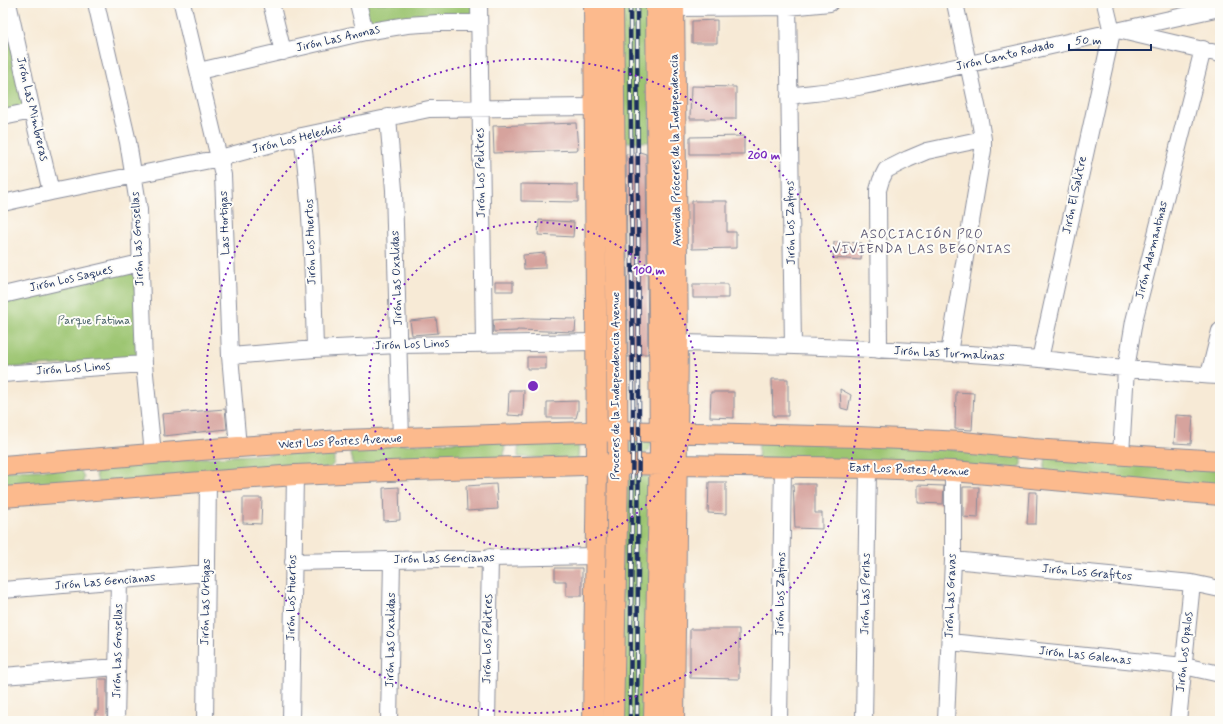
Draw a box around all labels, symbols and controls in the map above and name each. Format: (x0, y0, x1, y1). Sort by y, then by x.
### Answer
street label: Jirón Las Anonas (294, 22, 382, 56)
scale bar (1069, 26, 1151, 52)
text: 50 m (1075, 33, 1102, 49)
street label: Jirón Canto Rodado (954, 37, 1056, 75)
street label: Avenida Próceres de la Independencia (666, 53, 686, 247)
street label: Jirón Las Mimbreras (12, 55, 52, 163)
street label: Jirón Los Helechos (250, 120, 344, 158)
street label: Jirón Los Pelitres (472, 128, 490, 218)
text: 200 m (748, 148, 781, 164)
street label: Jirón El Salitre (1059, 154, 1091, 235)
street label: Jirón Los Zafiros (782, 180, 800, 265)
street label: Jirón Las Grosellas (127, 191, 148, 287)
street label: Las Hortigas (216, 191, 234, 255)
street label: Jirón Los Huertos (301, 198, 321, 285)
street label: Jirón Adamantinas (1132, 199, 1172, 301)
district label: ASOCIACIÓN PRO VIVIENDA LAS BEGONIAS (832, 226, 1012, 258)
street label: Jirón Las Oxalidas (387, 230, 407, 326)
street label: Jirón Los Saques (28, 262, 114, 296)
text: 100 m (633, 263, 666, 279)
street label: Proceres de la Independencia Avenue (608, 292, 624, 480)
park label: Parque Fatima (58, 313, 130, 329)
street label: Jirón Los Linos (374, 336, 450, 354)
street label: Jirón Las Turmalinas (893, 343, 1005, 365)
street label: Jirón Los Linos (35, 358, 111, 380)
centre of rings (526, 379, 540, 393)
street label: West Los Postes Avenue (278, 431, 402, 453)
street label: East Los Postes Avenue (849, 460, 969, 480)
street label: Jirón Las Gencianas (393, 550, 495, 568)
street label: Jirón Los Zafiros (772, 551, 790, 636)
street label: Jirón Las Perlas (857, 552, 875, 635)
street label: Jirón Las Gravas (942, 553, 961, 639)
street label: Jirón Los Huertos (283, 554, 301, 641)
street label: Jirón Las Ortigas (197, 558, 215, 646)
street label: Jirón Los Grafitos (1041, 561, 1133, 585)
street label: Jirón Las Gencianas (54, 570, 156, 594)
street label: Jirón Las Oxalidas (382, 592, 400, 688)
street label: Jirón Los Pelitres (479, 594, 497, 684)
street label: Jirón Las Grosellas (109, 603, 127, 699)
street label: Jirón Los Opalos (1173, 611, 1197, 693)
street label: Jirón Las Galenas (1038, 643, 1133, 669)

